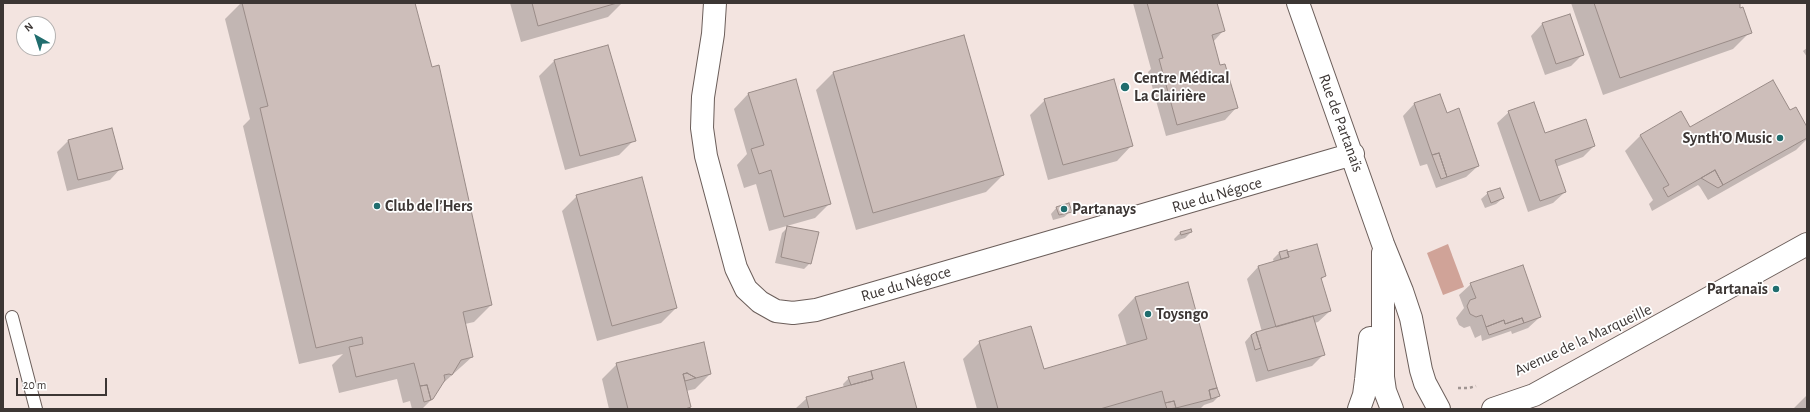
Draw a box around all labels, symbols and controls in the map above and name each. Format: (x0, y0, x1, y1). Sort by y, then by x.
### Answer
north arrow (16, 16, 56, 56)
text: N (22, 20, 35, 34)
place label: Centre Médical La Clairière (1134, 68, 1230, 106)
street label: Rue de Partanaïs (1314, 71, 1368, 175)
marker: Centre Médical La Clairière (1119, 81, 1131, 93)
place label: Synth'O Music (1682, 128, 1772, 148)
marker: Synth'O Music (1775, 133, 1785, 143)
street label: Rue du Négoce (1170, 173, 1264, 217)
place label: Club de l’Hers (385, 196, 473, 216)
place label: Partanays (1072, 199, 1136, 219)
marker: Club de l’Hers (372, 201, 382, 211)
marker: Partanays (1059, 204, 1069, 214)
street label: Rue du Négoce (859, 262, 953, 306)
place label: Partanaïs (1707, 279, 1768, 299)
marker: Partanaïs (1771, 284, 1781, 294)
street label: Avenue de la Marqueille (1511, 300, 1655, 380)
place label: Toysngo (1156, 304, 1208, 324)
marker: Toysngo (1143, 309, 1153, 319)
scale bar (18, 370, 109, 396)
text: 20 m (23, 379, 46, 391)

